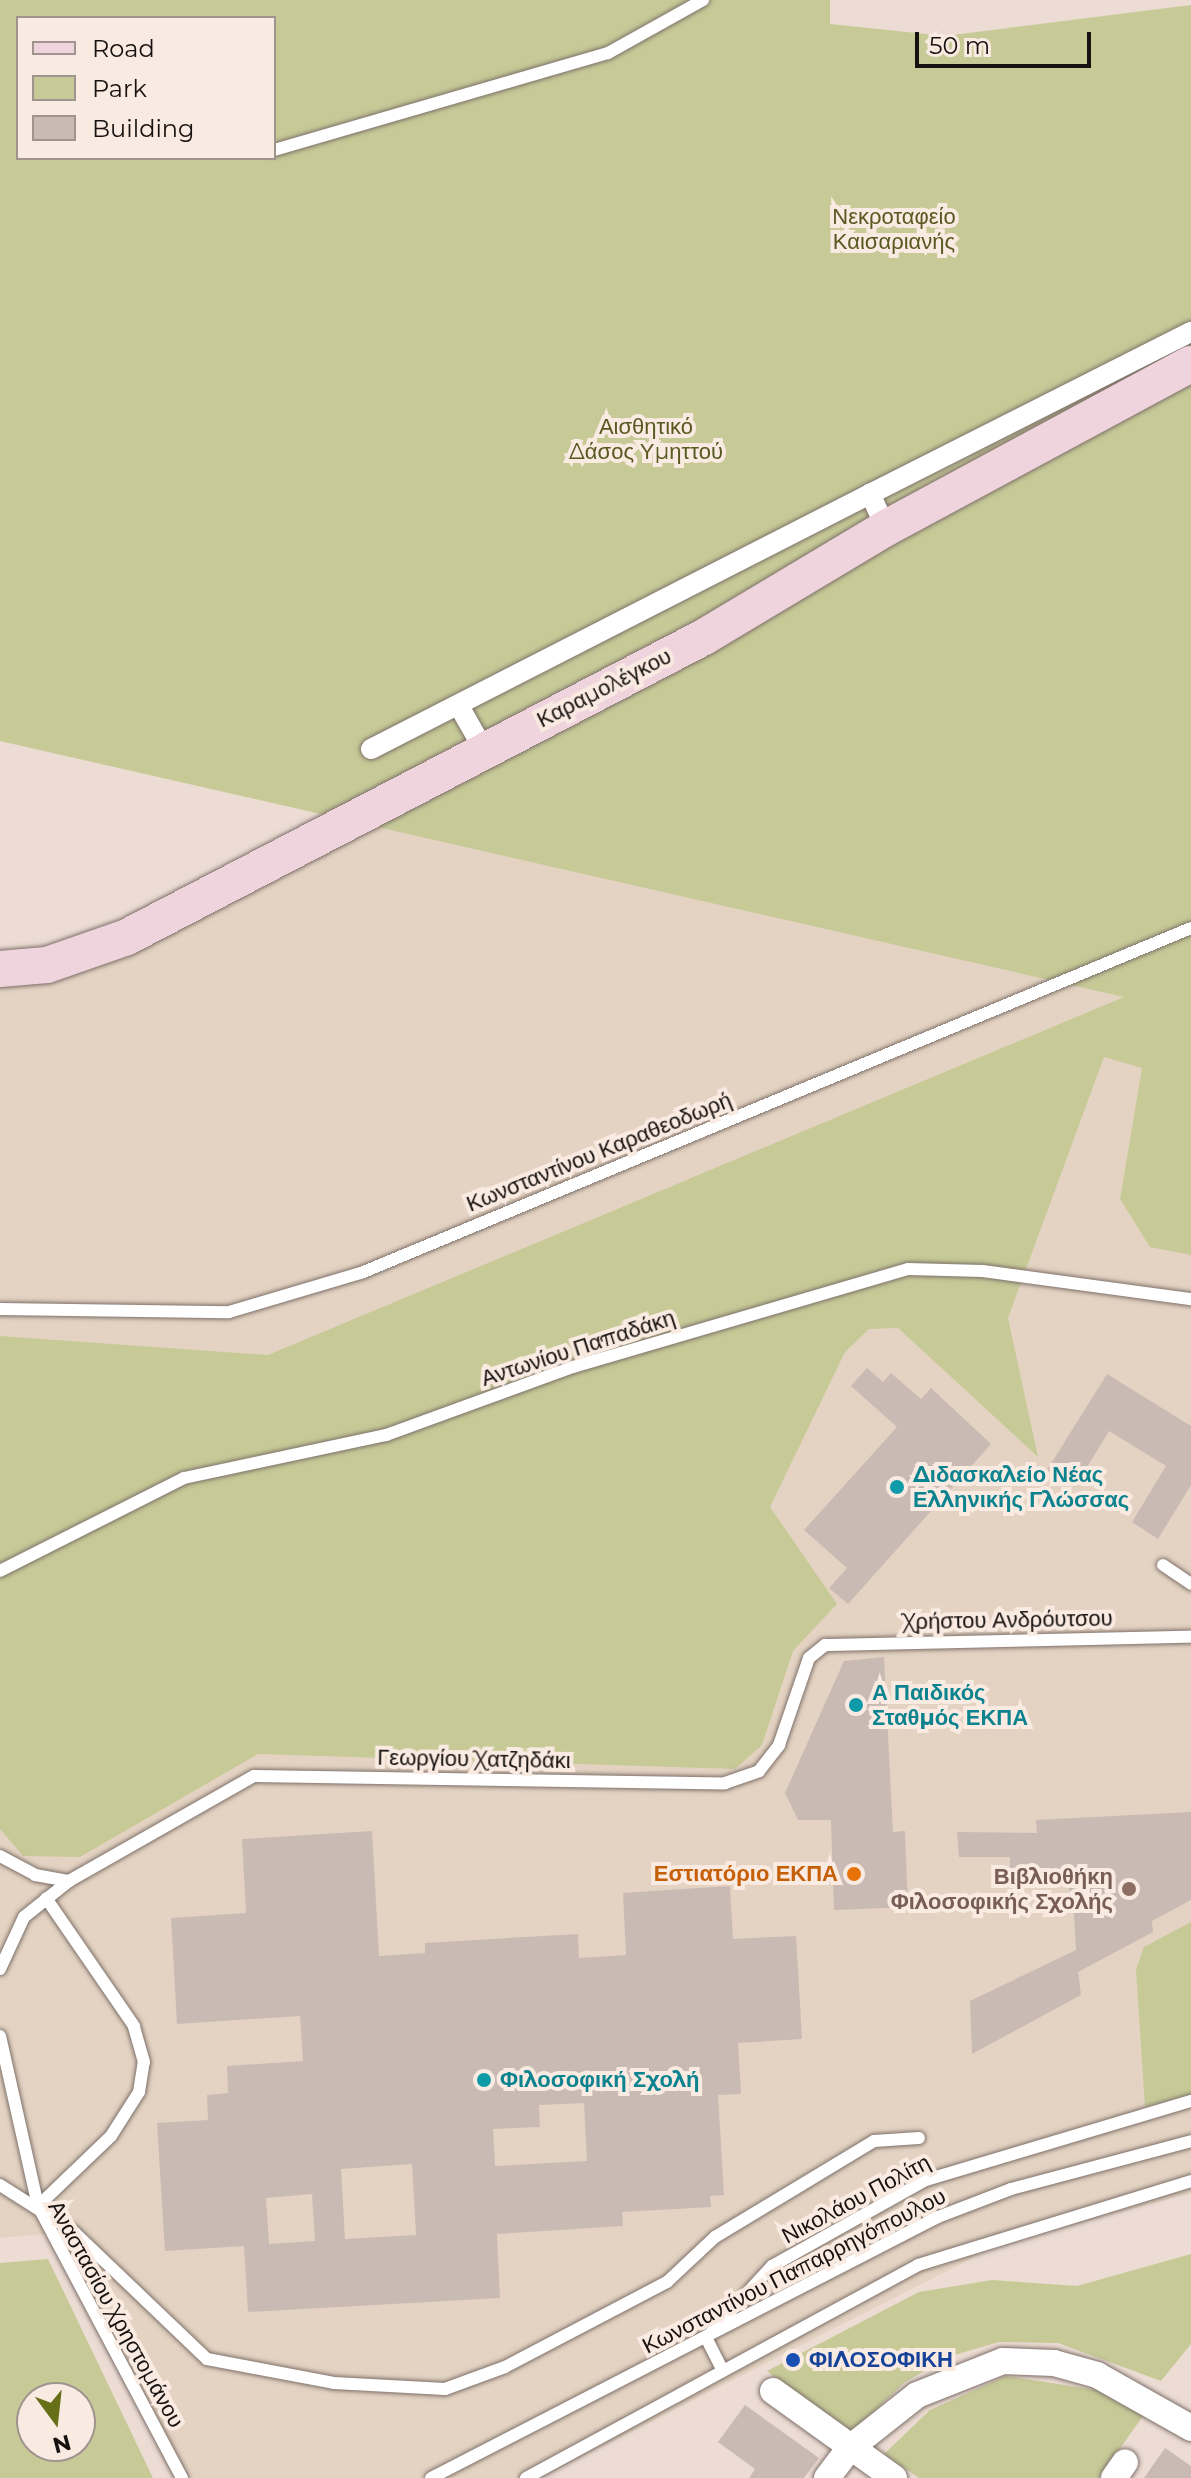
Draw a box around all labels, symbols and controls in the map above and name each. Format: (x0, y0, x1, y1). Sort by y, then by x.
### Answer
legend (16, 16, 276, 160)
scale bar (919, 16, 1095, 66)
text: 50 m (929, 31, 990, 60)
text: Road (92, 34, 155, 63)
text: Park (92, 74, 147, 103)
text: Building (92, 114, 195, 143)
park label: Νεκροταφείο Καισαριανής (832, 203, 956, 254)
park label: Αισθητικό Δάσος Υμηττού (569, 413, 723, 464)
street label: Καραμολέγκου (532, 643, 676, 733)
street label: Κωνσταντίνου Καραθεοδωρή (463, 1087, 735, 1217)
street label: Αντωνίου Παπαδάκη (478, 1304, 678, 1392)
place label: Διδασκαλείο Νέας Ελληνικής Γλώσσας (913, 1461, 1129, 1512)
marker: Διδασκαλείο Νέας Ελληνικής Γλώσσας (888, 1478, 906, 1496)
street label: Χρήστου Ανδρόυτσου (903, 1605, 1113, 1635)
place label: Α Παιδικός Σταθμός ΕΚΠΑ (872, 1679, 1028, 1730)
marker: Α Παιδικός Σταθμός ΕΚΠΑ (847, 1696, 865, 1714)
street label: Γεωργίου Χατζηδάκι (377, 1744, 571, 1774)
place label: Εστιατόριο ΕΚΠΑ (654, 1861, 838, 1887)
place label: Βιβλιοθήκη Φιλοσοφικής Σχολής (891, 1863, 1113, 1914)
marker: Εστιατόριο ΕΚΠΑ (845, 1865, 863, 1883)
marker: Βιβλιοθήκη Φιλοσοφικής Σχολής (1120, 1880, 1138, 1898)
place label: Φιλοσοφική Σχολή (500, 2067, 699, 2093)
marker: Φιλοσοφική Σχολή (475, 2071, 493, 2089)
street label: Νικολάου Πολίτη (777, 2149, 935, 2249)
street label: Κωνσταντίνου Παπαρρηγόπουλου (638, 2183, 950, 2359)
street label: Αναστασίου Χρηστομάνου (43, 2196, 189, 2432)
place label: ΦΙΛΟΣΟΦΙΚΗ (809, 2347, 953, 2373)
marker: ΦΙΛΟΣΟΦΙΚΗ (784, 2351, 802, 2369)
north arrow (16, 2382, 96, 2462)
text: N (50, 2428, 74, 2459)

